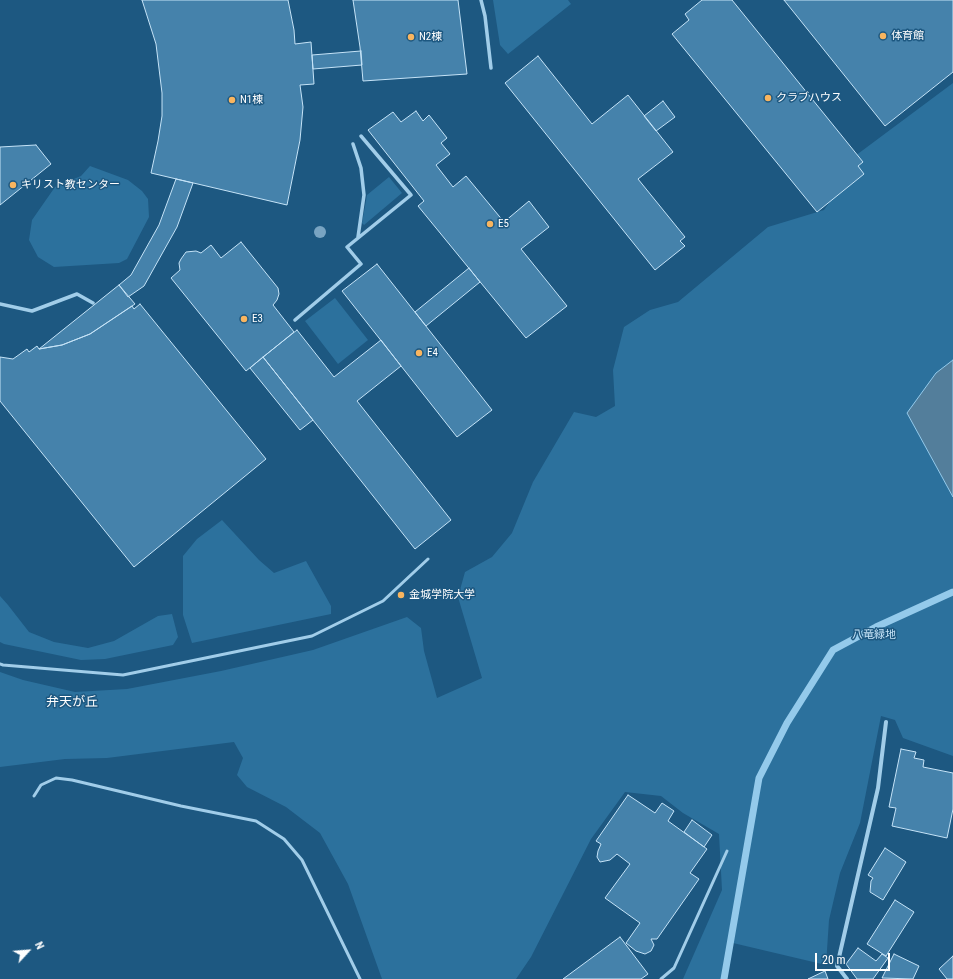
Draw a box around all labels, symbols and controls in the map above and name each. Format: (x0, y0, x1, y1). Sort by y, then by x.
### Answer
place label: 体育館 (891, 29, 924, 43)
place label: N2棟 (419, 30, 442, 44)
marker: 体育館 (878, 31, 888, 41)
marker: N2棟 (406, 32, 416, 42)
place label: クラブハウス (776, 91, 842, 105)
place label: N1棟 (240, 93, 263, 107)
marker: クラブハウス (763, 93, 773, 103)
marker: N1棟 (227, 95, 237, 105)
place label: キリスト教センター (21, 178, 120, 192)
marker: キリスト教センター (8, 180, 18, 190)
place label: E5 (498, 217, 509, 231)
marker: E5 (485, 219, 495, 229)
place label: E3 (252, 312, 263, 326)
marker: E3 (239, 314, 249, 324)
place label: E4 (427, 346, 438, 360)
marker: E4 (414, 348, 424, 358)
place label: 金城学院大学 (409, 588, 475, 602)
marker: 金城学院大学 (396, 590, 406, 600)
park label: 八竜緑地 (852, 628, 896, 642)
district label: 弁天が丘 (46, 695, 98, 711)
north arrow (8, 931, 48, 971)
text: N (32, 940, 47, 951)
scale bar (817, 945, 892, 971)
text: 20 m (822, 953, 846, 967)

